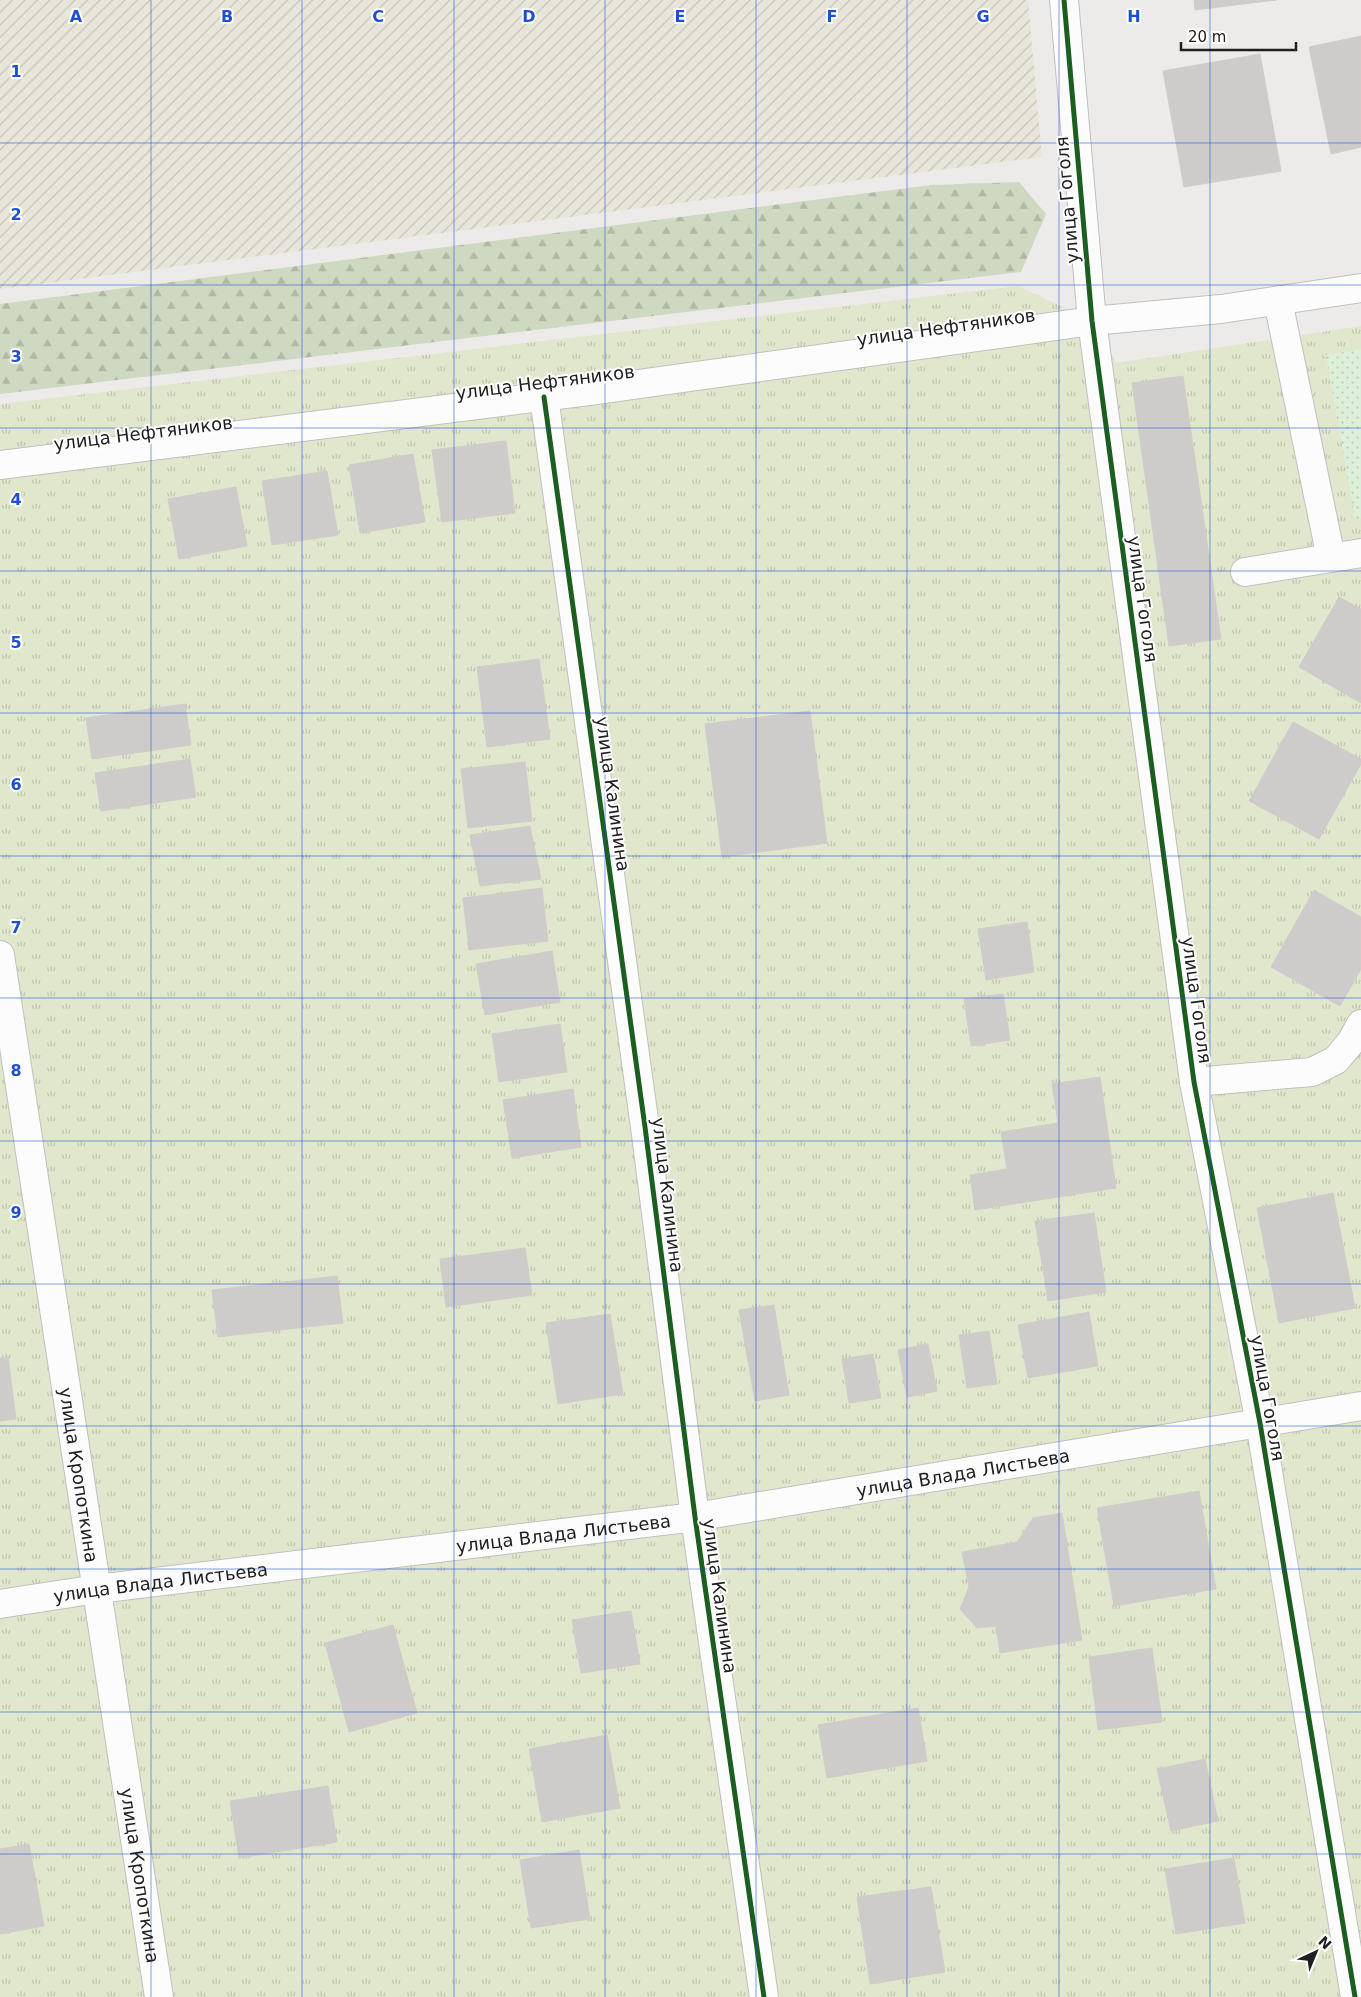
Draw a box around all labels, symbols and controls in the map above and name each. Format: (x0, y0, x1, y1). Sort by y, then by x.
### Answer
text: A (70, 7, 83, 26)
text: B (221, 7, 233, 26)
text: C (372, 7, 384, 26)
text: D (522, 7, 536, 26)
text: E (675, 7, 685, 26)
text: F (827, 7, 837, 26)
text: G (976, 7, 990, 26)
text: H (1127, 7, 1141, 26)
scale bar (1181, 20, 1296, 52)
text: 20 m (1188, 28, 1226, 46)
text: 1 (10, 62, 22, 81)
street label: улица Гоголя (1051, 135, 1083, 265)
text: 2 (10, 205, 22, 224)
street label: улица Нефтяников (855, 304, 1037, 350)
text: 3 (10, 347, 22, 366)
street label: улица Нефтяников (454, 361, 636, 403)
street label: улица Нефтяников (52, 412, 234, 454)
text: 4 (10, 490, 22, 509)
street label: улица Гоголя (1124, 534, 1162, 664)
text: 5 (10, 633, 22, 652)
street label: улица Калинина (592, 715, 634, 873)
text: 6 (10, 775, 22, 794)
text: 7 (10, 918, 22, 937)
street label: улица Гоголя (1178, 935, 1216, 1065)
text: 8 (10, 1061, 22, 1080)
street label: улица Калинина (648, 1116, 688, 1274)
text: 9 (10, 1203, 22, 1222)
street label: улица Гоголя (1247, 1333, 1289, 1463)
street label: улица Кропоткина (56, 1386, 103, 1564)
street label: улица Влада Листьева (855, 1444, 1071, 1500)
street label: улица Влада Листьева (455, 1509, 672, 1556)
street label: улица Калинина (699, 1517, 741, 1675)
street label: улица Влада Листьева (52, 1558, 269, 1606)
street label: улица Кропоткина (117, 1786, 164, 1964)
north arrow (1291, 1927, 1341, 1977)
text: N (1315, 1933, 1335, 1952)

